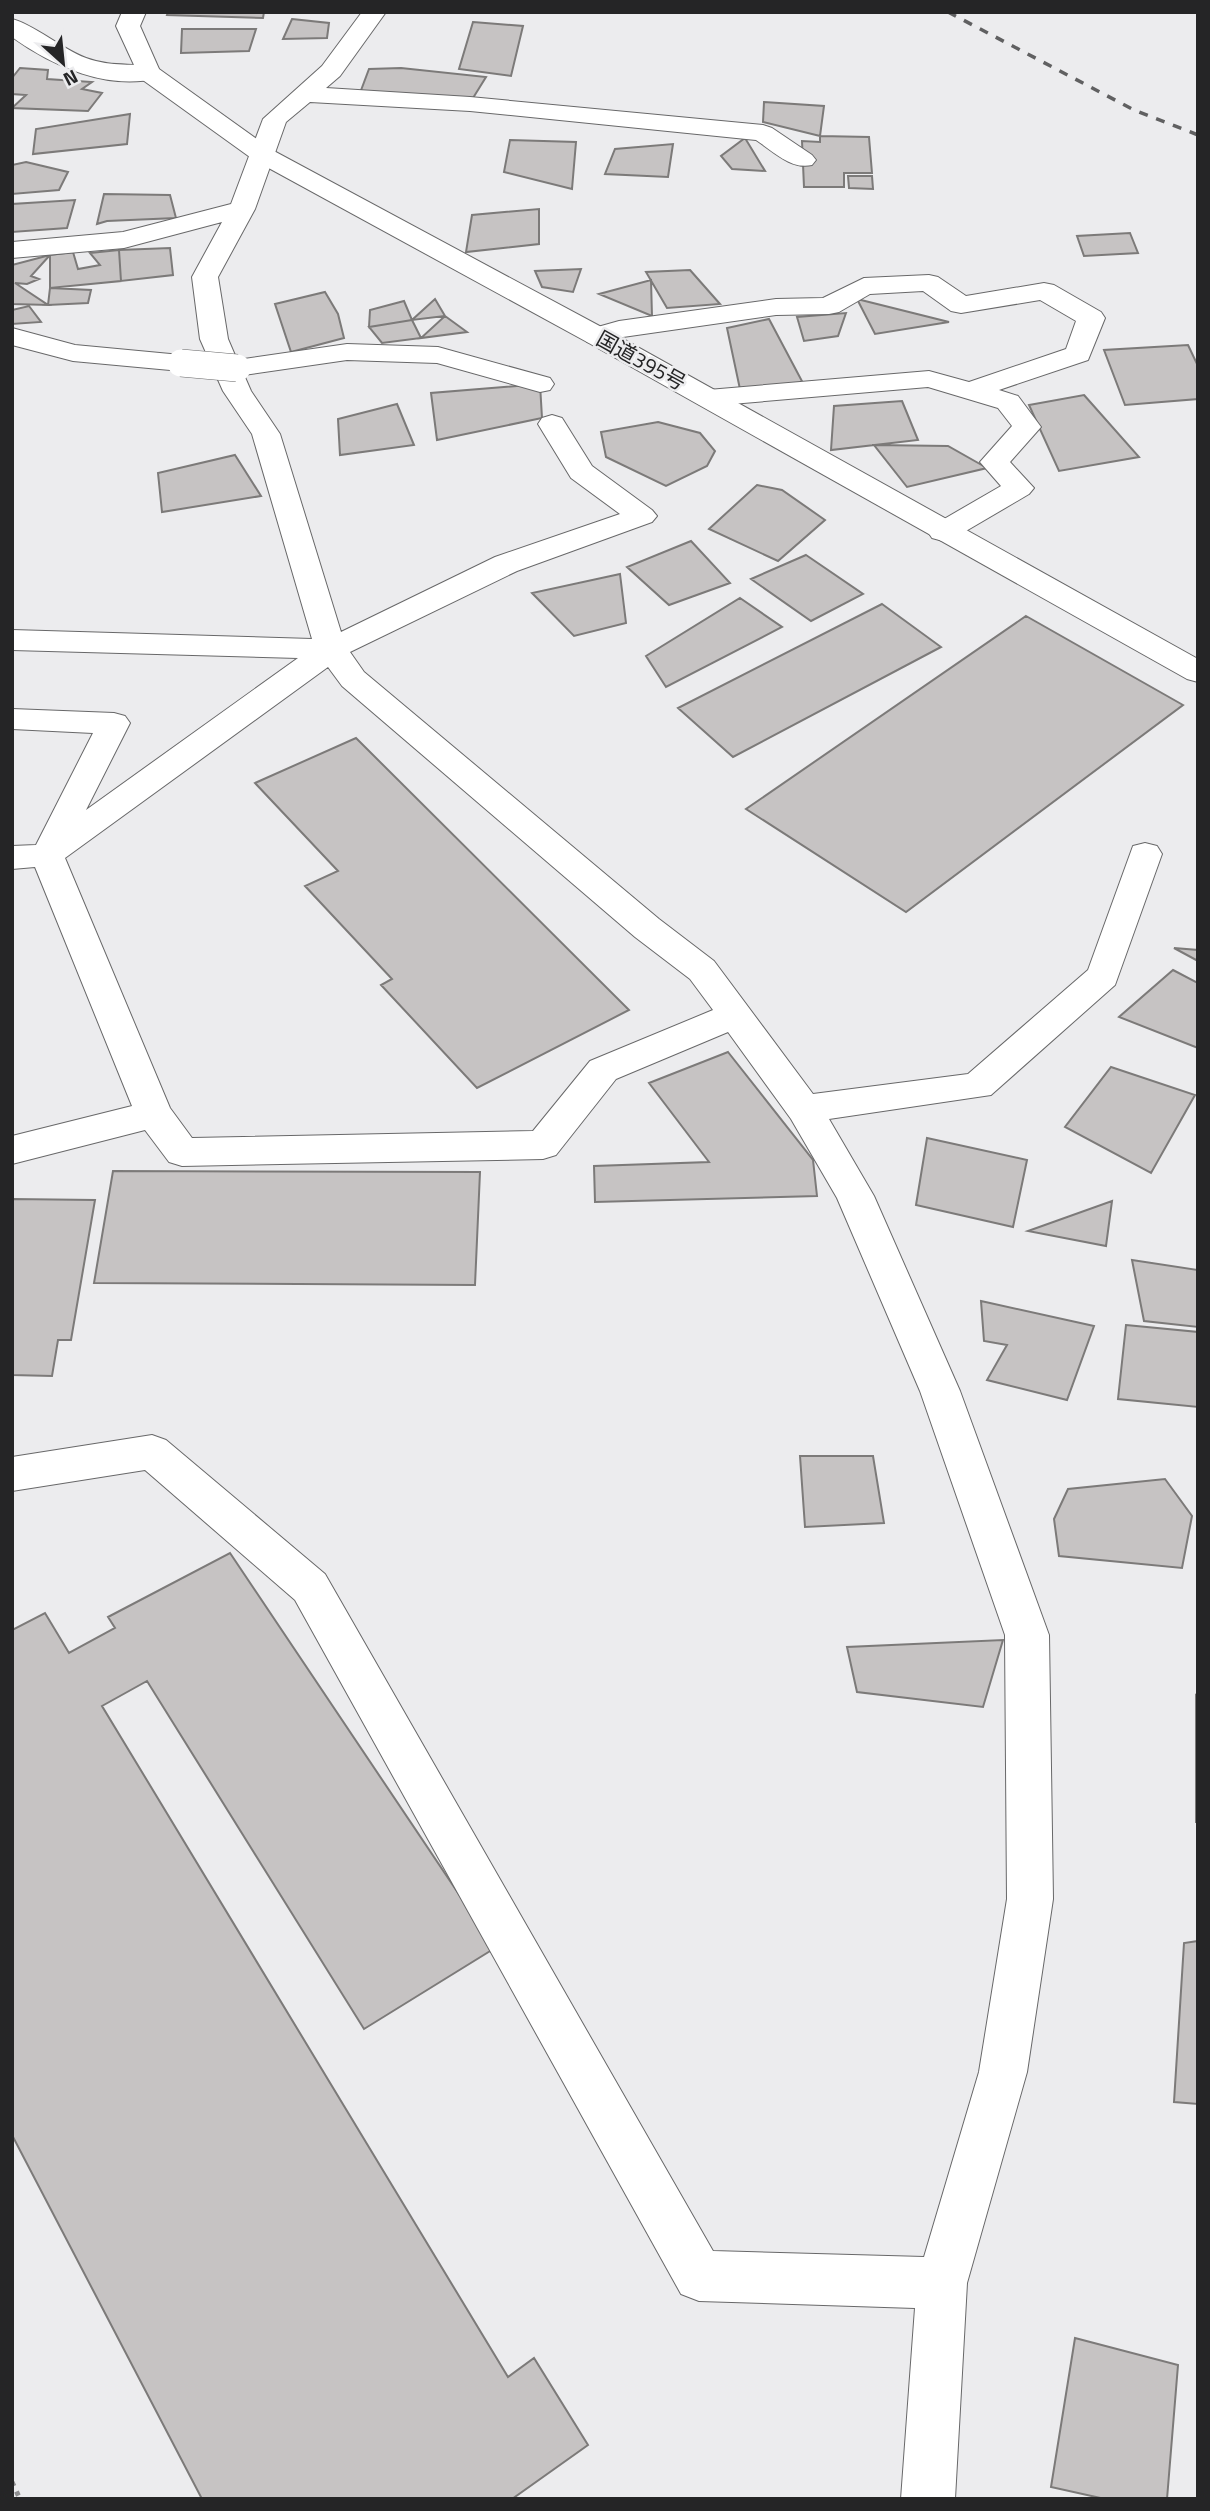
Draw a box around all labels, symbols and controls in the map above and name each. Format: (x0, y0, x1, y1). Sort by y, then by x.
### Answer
north arrow (28, 28, 98, 98)
text: N (58, 63, 83, 95)
street label: 国道395号 (591, 322, 692, 398)

